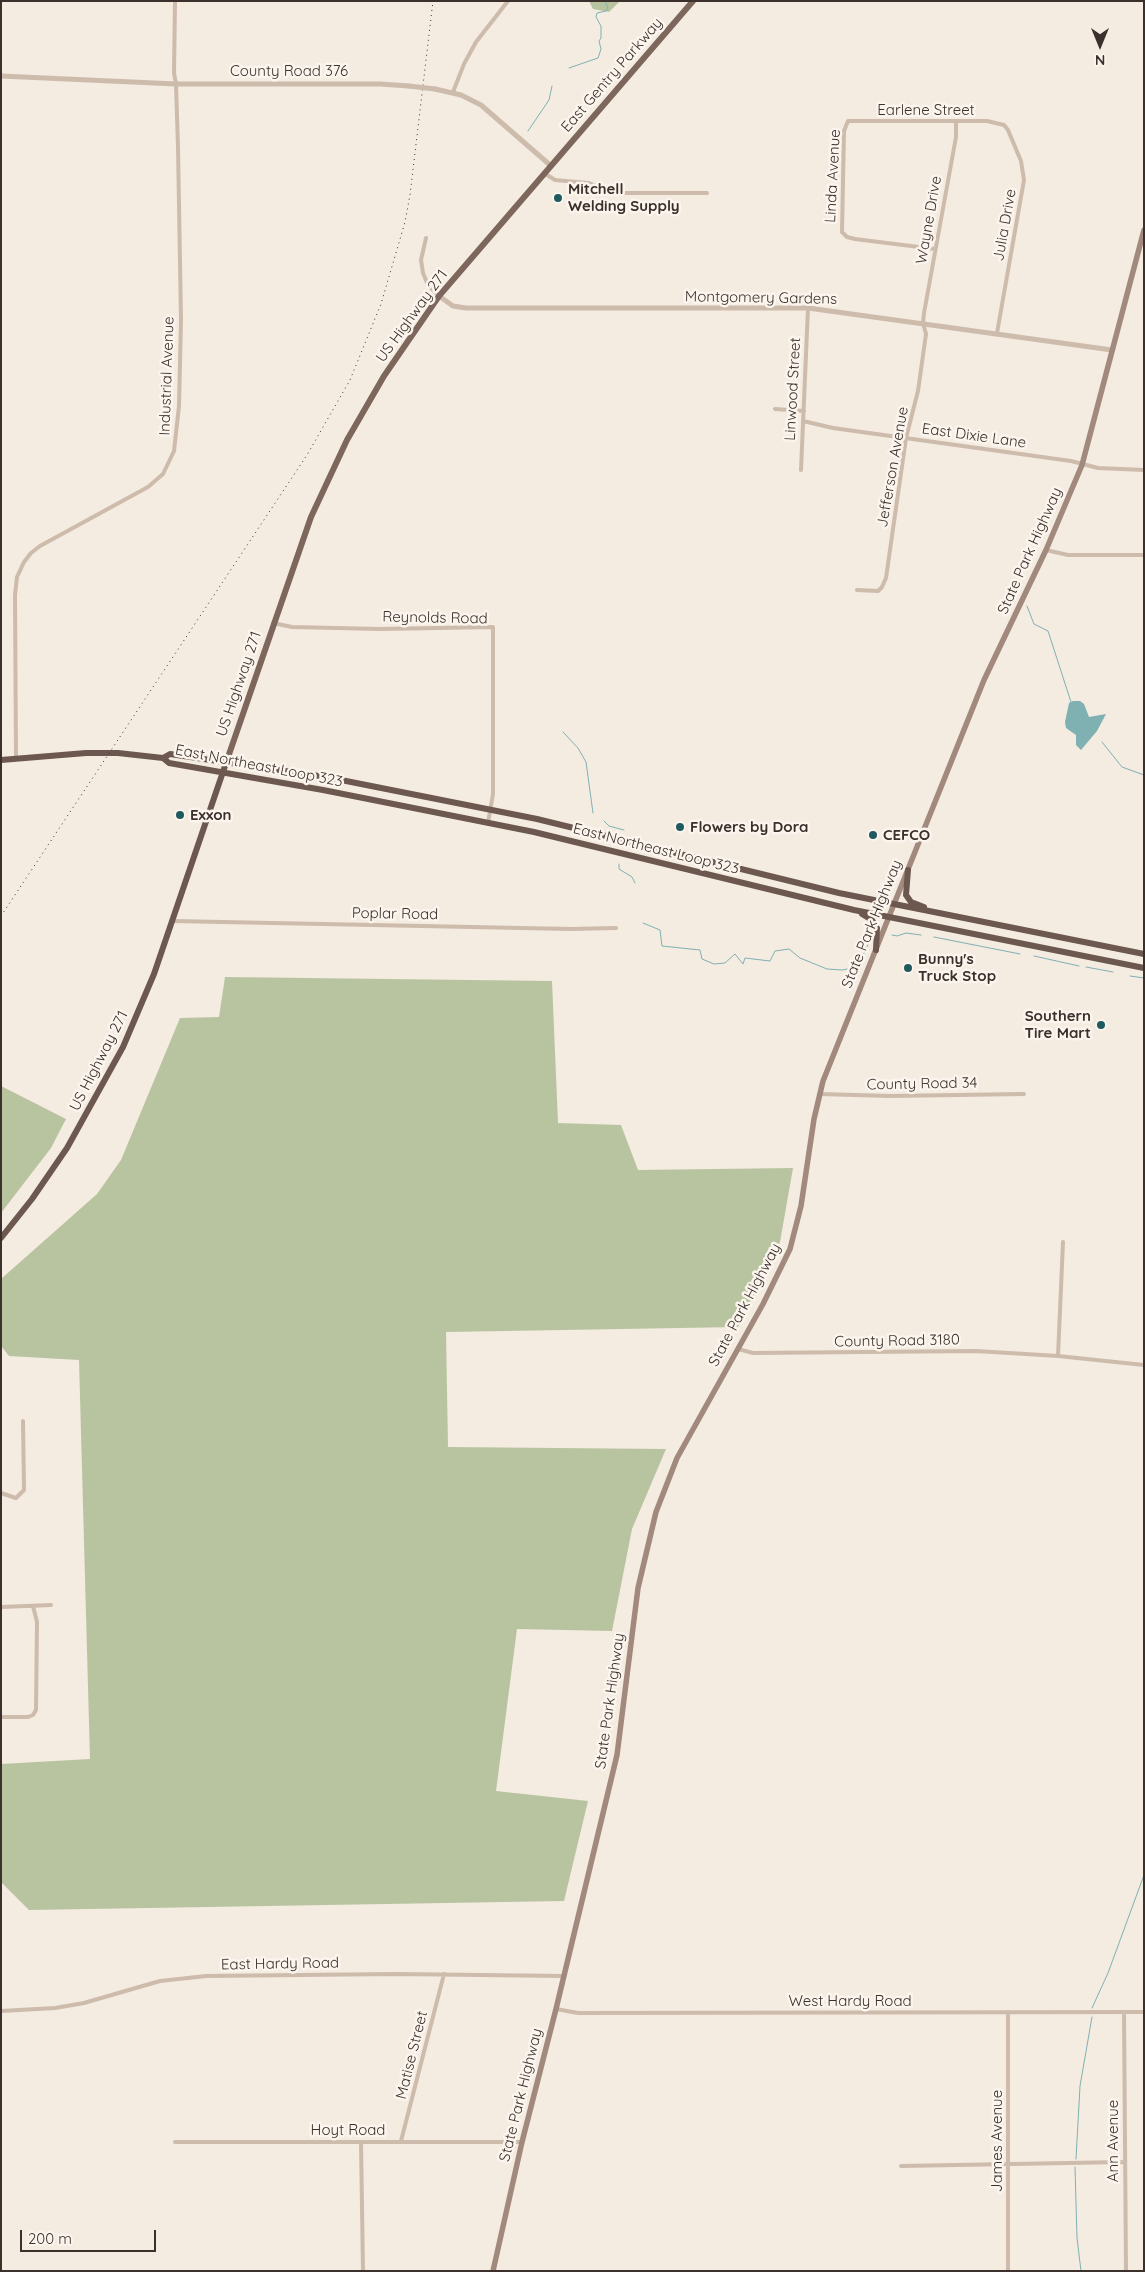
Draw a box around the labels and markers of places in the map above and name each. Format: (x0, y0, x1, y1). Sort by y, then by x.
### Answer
place label: Mitchell Welding Supply (568, 180, 680, 215)
marker: Mitchell Welding Supply (552, 192, 564, 204)
place label: Exxon (190, 806, 231, 824)
marker: Exxon (174, 809, 186, 821)
place label: Flowers by Dora (690, 818, 808, 836)
marker: Flowers by Dora (674, 821, 686, 833)
place label: CEFCO (883, 826, 930, 844)
marker: CEFCO (867, 829, 879, 841)
place label: Bunny's Truck Stop (918, 950, 996, 985)
marker: Bunny's Truck Stop (902, 962, 914, 974)
place label: Southern Tire Mart (1024, 1007, 1091, 1042)
marker: Southern Tire Mart (1095, 1019, 1107, 1031)

